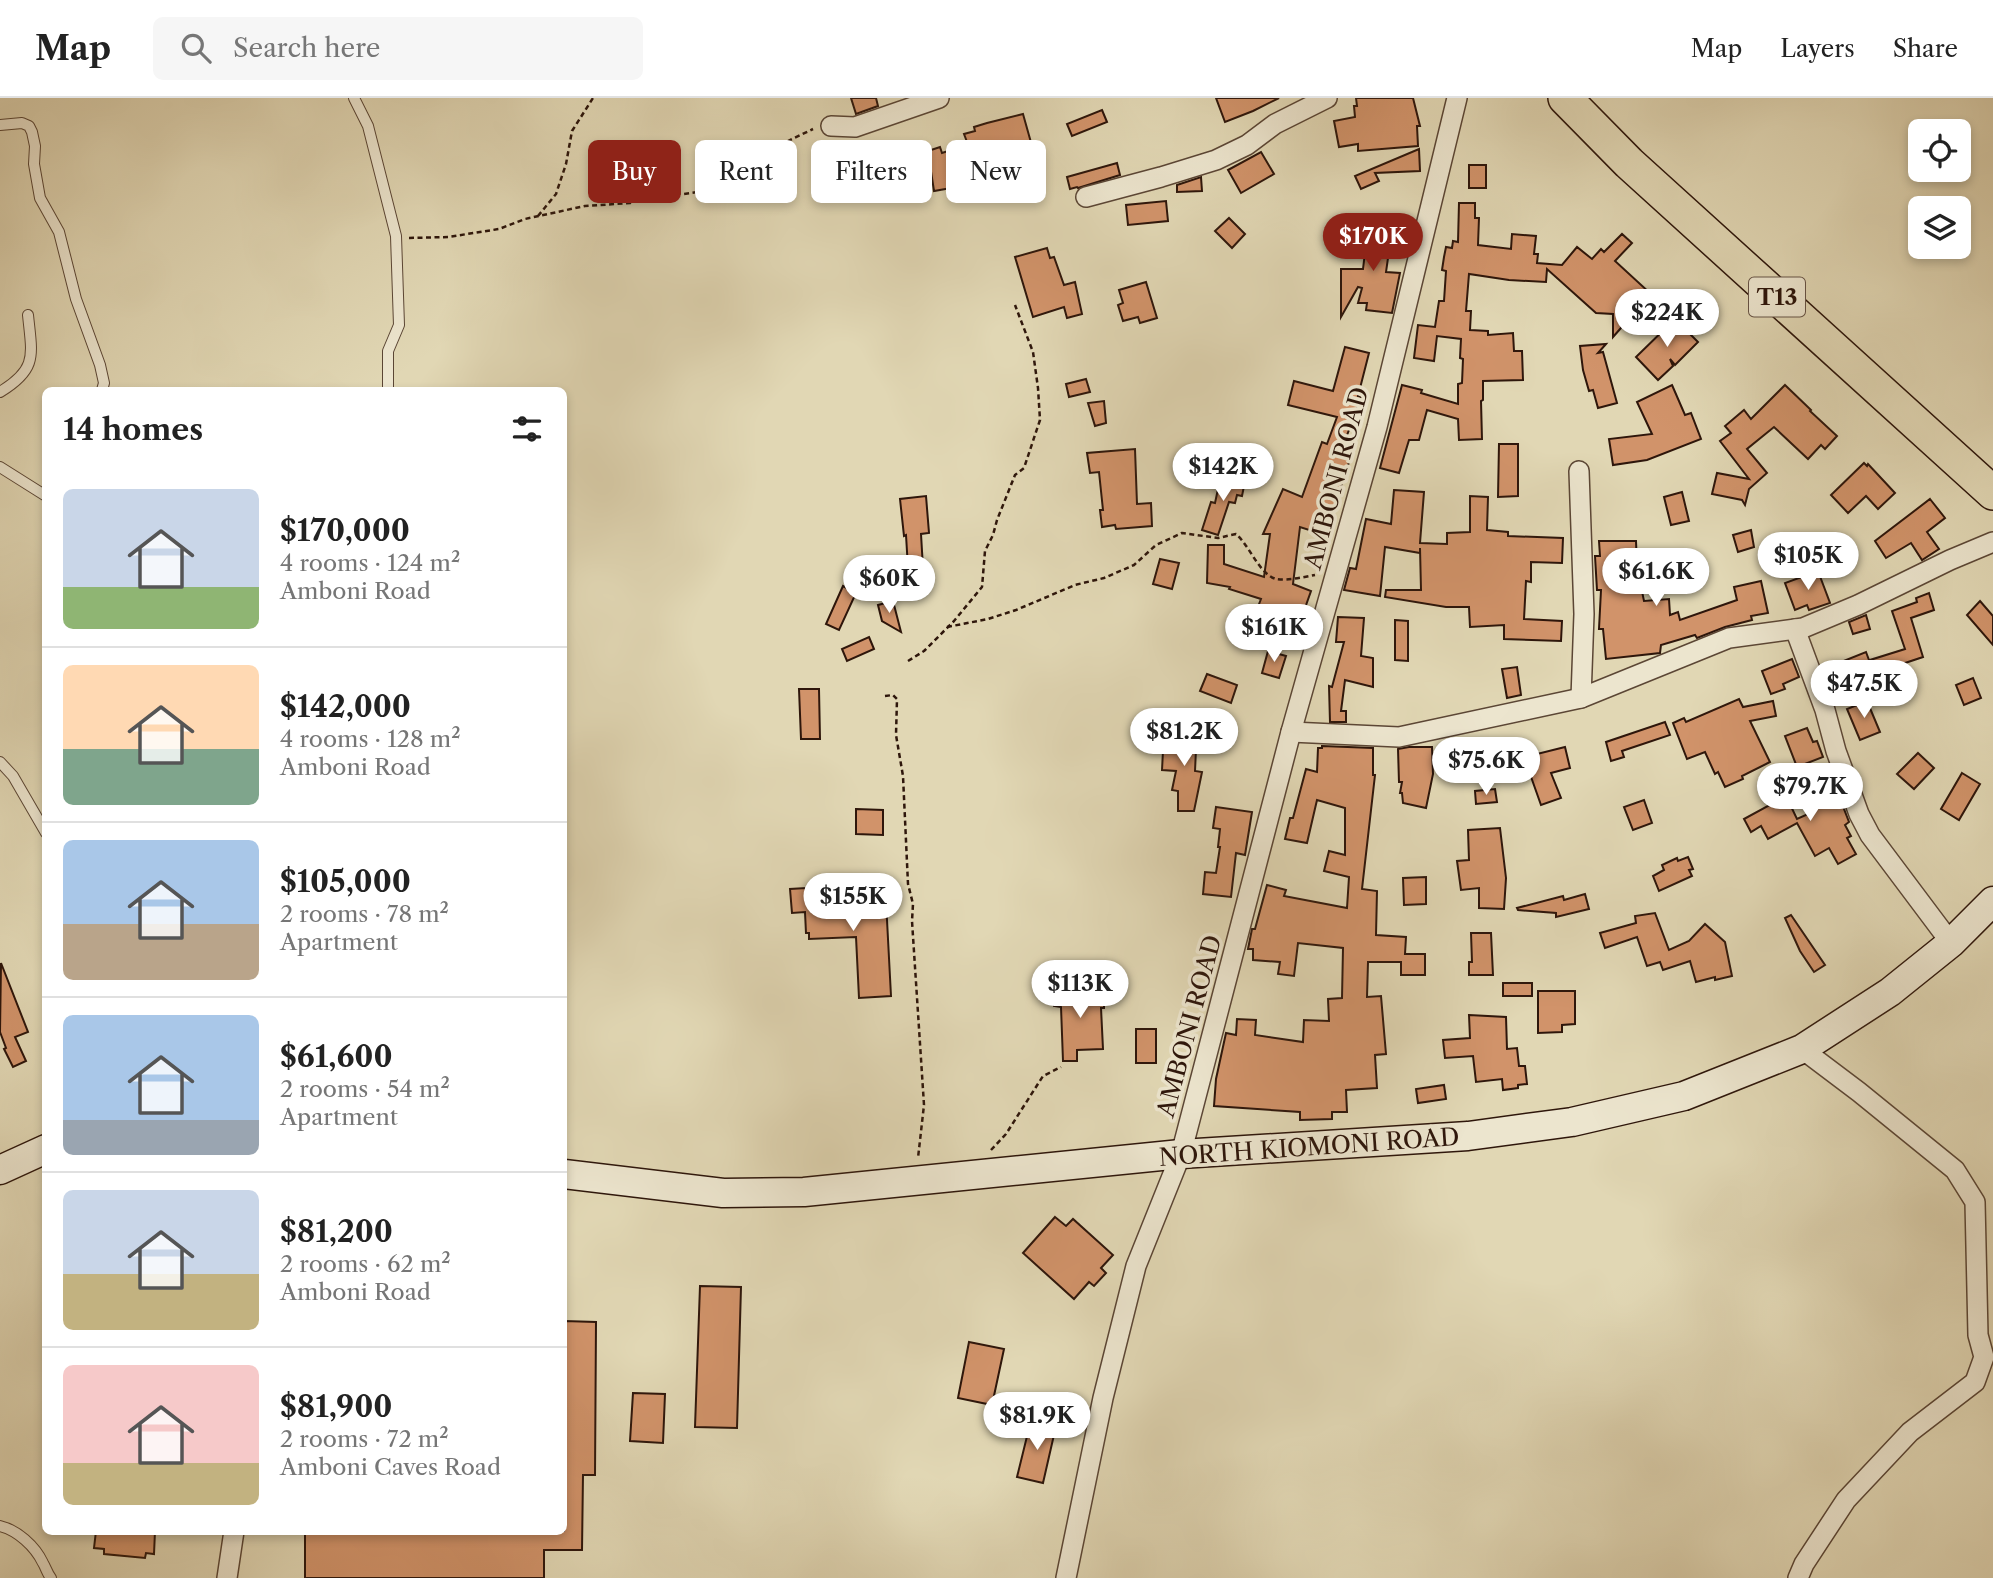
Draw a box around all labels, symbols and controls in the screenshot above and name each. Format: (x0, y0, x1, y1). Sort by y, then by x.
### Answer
search box (153, 17, 643, 80)
text: Map (35, 28, 111, 69)
icon: search (177, 29, 215, 67)
text: Search here (233, 32, 380, 64)
text: Map (1691, 34, 1742, 63)
text: Layers (1780, 34, 1855, 63)
text: Share (1893, 34, 1958, 63)
map controls (1908, 119, 1971, 259)
button: locate (1908, 119, 1971, 182)
chip: Buy (588, 140, 681, 203)
chip: Rent (695, 140, 797, 203)
chip: Filters (811, 140, 932, 203)
chip: New (946, 140, 1046, 203)
button: layers (1908, 196, 1971, 259)
pin: $170K (1324, 214, 1422, 273)
text: $170K (1339, 222, 1407, 250)
road number: T13 (1749, 278, 1805, 316)
pin: $224K (1618, 289, 1716, 349)
text: $224K (1631, 298, 1703, 326)
street label: AMBONI ROAD (1297, 384, 1374, 573)
icon: filters (508, 410, 546, 448)
text: 14 homes (63, 411, 203, 448)
pin: $142K (1174, 444, 1272, 503)
text: $142K (1189, 452, 1257, 480)
text: $170,000 (280, 512, 410, 549)
icon: home (119, 517, 203, 601)
pin: $105K (1759, 532, 1857, 592)
text: $105K (1774, 541, 1842, 569)
pin: $61.6K (1599, 548, 1713, 608)
text: 4 rooms · 124 m² (280, 549, 460, 577)
pin: $60K (848, 556, 930, 615)
text: $61.6K (1618, 557, 1694, 585)
text: $60K (859, 564, 919, 592)
text: Amboni Road (280, 577, 431, 605)
pin: $161K (1225, 604, 1323, 664)
text: $161K (1241, 613, 1307, 641)
pin: $47.5K (1807, 660, 1921, 720)
text: $47.5K (1827, 669, 1901, 697)
text: $142,000 (280, 688, 411, 725)
icon: home (119, 693, 203, 777)
pin: $81.2K (1127, 708, 1241, 768)
text: $81.2K (1146, 717, 1222, 745)
text: 4 rooms · 128 m² (280, 725, 461, 753)
pin: $75.6K (1429, 738, 1543, 797)
text: $75.6K (1448, 746, 1524, 774)
text: Amboni Road (280, 753, 431, 781)
pin: $79.7K (1753, 764, 1867, 823)
text: $79.7K (1773, 772, 1847, 800)
text: $105,000 (280, 863, 411, 900)
icon: home (119, 868, 203, 952)
pin: $155K (804, 874, 902, 933)
text: $155K (820, 882, 886, 910)
text: 2 rooms · 78 m² (280, 900, 449, 928)
text: Apartment (280, 928, 398, 956)
street label: AMBONI ROAD (1150, 932, 1227, 1121)
pin: $113K (1031, 960, 1129, 1020)
text: $113K (1048, 969, 1112, 997)
text: $61,600 (280, 1038, 393, 1075)
icon: home (119, 1043, 203, 1127)
text: 2 rooms · 54 m² (280, 1075, 450, 1103)
text: Apartment (280, 1103, 398, 1131)
street label: NORTH KIOMONI ROAD (1158, 1122, 1460, 1172)
text: $81,200 (280, 1213, 393, 1250)
icon: home (119, 1218, 203, 1302)
text: 2 rooms · 62 m² (280, 1250, 451, 1278)
text: Amboni Road (280, 1278, 431, 1306)
text: $81,900 (280, 1388, 392, 1425)
pin: $81.9K (980, 1392, 1094, 1452)
icon: home (119, 1393, 203, 1477)
text: $81.9K (999, 1401, 1075, 1429)
text: 2 rooms · 72 m² (280, 1425, 449, 1453)
text: Amboni Caves Road (280, 1453, 501, 1481)

